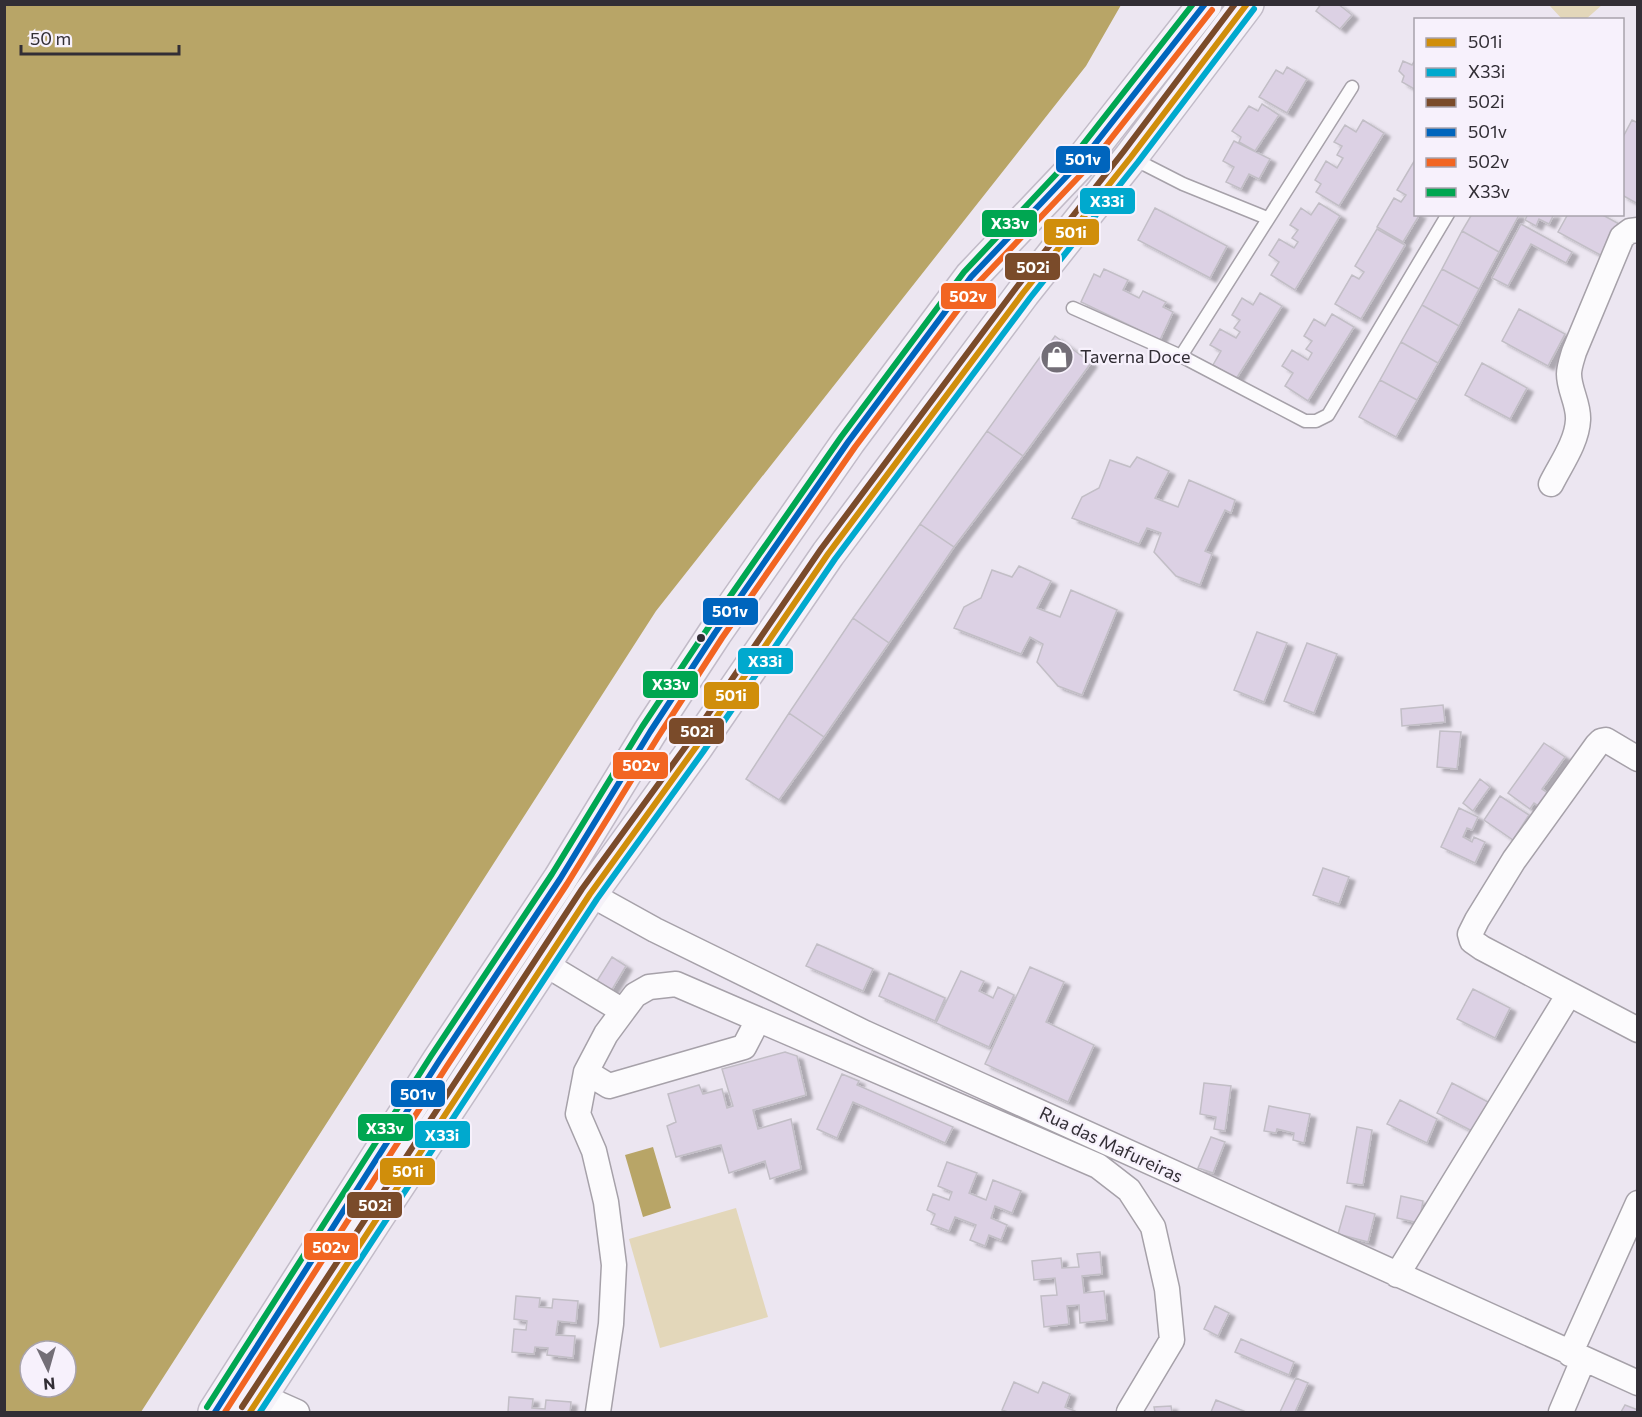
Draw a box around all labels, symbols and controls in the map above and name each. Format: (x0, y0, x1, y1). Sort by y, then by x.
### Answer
scale bar (21, 18, 178, 56)
legend (1414, 18, 1624, 216)
text: 50 m (30, 27, 71, 49)
text: 501i (1468, 30, 1502, 52)
text: X33i (1468, 60, 1505, 82)
text: 502i (1468, 90, 1505, 112)
text: 501v (1468, 120, 1507, 142)
line badge: 501v (1055, 145, 1111, 174)
text: 501v (1065, 149, 1101, 168)
text: 502v (1468, 150, 1509, 172)
text: X33v (1468, 180, 1510, 202)
line badge: X33i (1079, 187, 1136, 215)
text: X33i (1090, 191, 1124, 210)
line badge: X33v (981, 209, 1038, 238)
text: X33v (991, 213, 1030, 232)
line badge: 501i (1043, 218, 1100, 246)
text: 501i (1055, 222, 1087, 241)
line badge: 502i (1004, 252, 1061, 281)
text: 502i (1016, 257, 1050, 276)
line badge: 502v (940, 282, 997, 310)
text: 502v (949, 286, 987, 305)
shop icon: Taverna Doce (1039, 339, 1075, 375)
place label: Taverna Doce (1080, 345, 1190, 367)
line badge: 501v (702, 597, 759, 626)
text: 501v (712, 601, 748, 620)
unlabelled marker (695, 632, 707, 644)
line badge: X33i (737, 647, 794, 675)
text: X33i (748, 651, 782, 670)
line badge: X33v (642, 670, 699, 699)
text: X33v (652, 674, 691, 693)
line badge: 501i (703, 681, 760, 710)
text: 501i (715, 685, 747, 704)
line badge: 502i (668, 717, 725, 745)
text: 502i (680, 721, 714, 740)
line badge: 502v (612, 751, 669, 780)
text: 502v (622, 755, 660, 774)
line badge: 501v (390, 1079, 446, 1108)
text: 501v (400, 1084, 436, 1103)
street label: Rua das Mafureiras (1036, 1101, 1187, 1187)
line badge: X33v (357, 1113, 414, 1142)
text: X33v (366, 1118, 405, 1137)
line badge: X33i (414, 1120, 471, 1149)
text: X33i (425, 1125, 459, 1144)
line badge: 501i (379, 1157, 436, 1186)
text: 501i (392, 1161, 424, 1180)
line badge: 502i (346, 1191, 403, 1219)
text: 502i (358, 1195, 392, 1214)
line badge: 502v (303, 1232, 359, 1261)
text: 502v (312, 1237, 350, 1256)
north arrow (18, 1339, 78, 1399)
text: N (43, 1374, 56, 1394)

